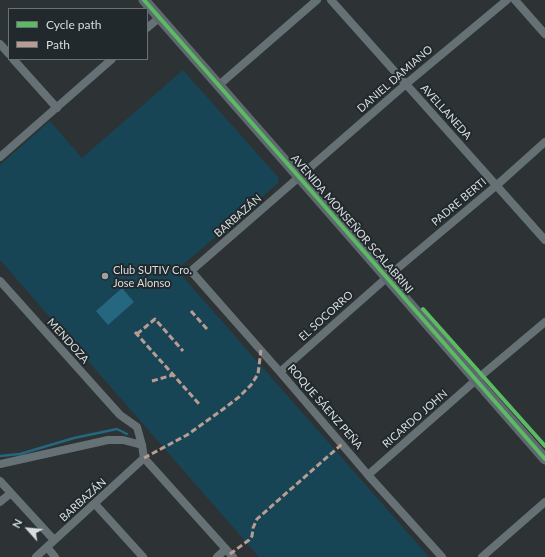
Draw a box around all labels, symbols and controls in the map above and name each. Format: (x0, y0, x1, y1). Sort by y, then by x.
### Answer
legend (8, 8, 148, 60)
text: Cycle path (46, 17, 101, 32)
text: Path (46, 37, 70, 52)
street label: DANIEL DAMIANO (355, 43, 435, 115)
street label: AVELLANEDA (418, 82, 474, 142)
street label: AVENIDA MONSEÑOR SCALABRINI (288, 152, 416, 296)
street label: PADRE BERTI (429, 175, 489, 229)
street label: BARBAZÁN (212, 192, 264, 240)
place label: Club SUTIV Cro. Jose Alonso (113, 263, 192, 289)
marker: Club SUTIV Cro. Jose Alonso (100, 271, 110, 281)
street label: EL SOCORRO (296, 288, 356, 344)
street label: MENDOZA (44, 316, 92, 366)
street label: ROQUE SÁENZ PEÑA (285, 362, 365, 452)
street label: RICARDO JOHN (380, 387, 450, 451)
street label: BARBAZÁN (57, 476, 109, 524)
north arrow (8, 509, 48, 549)
text: N (9, 517, 25, 530)

